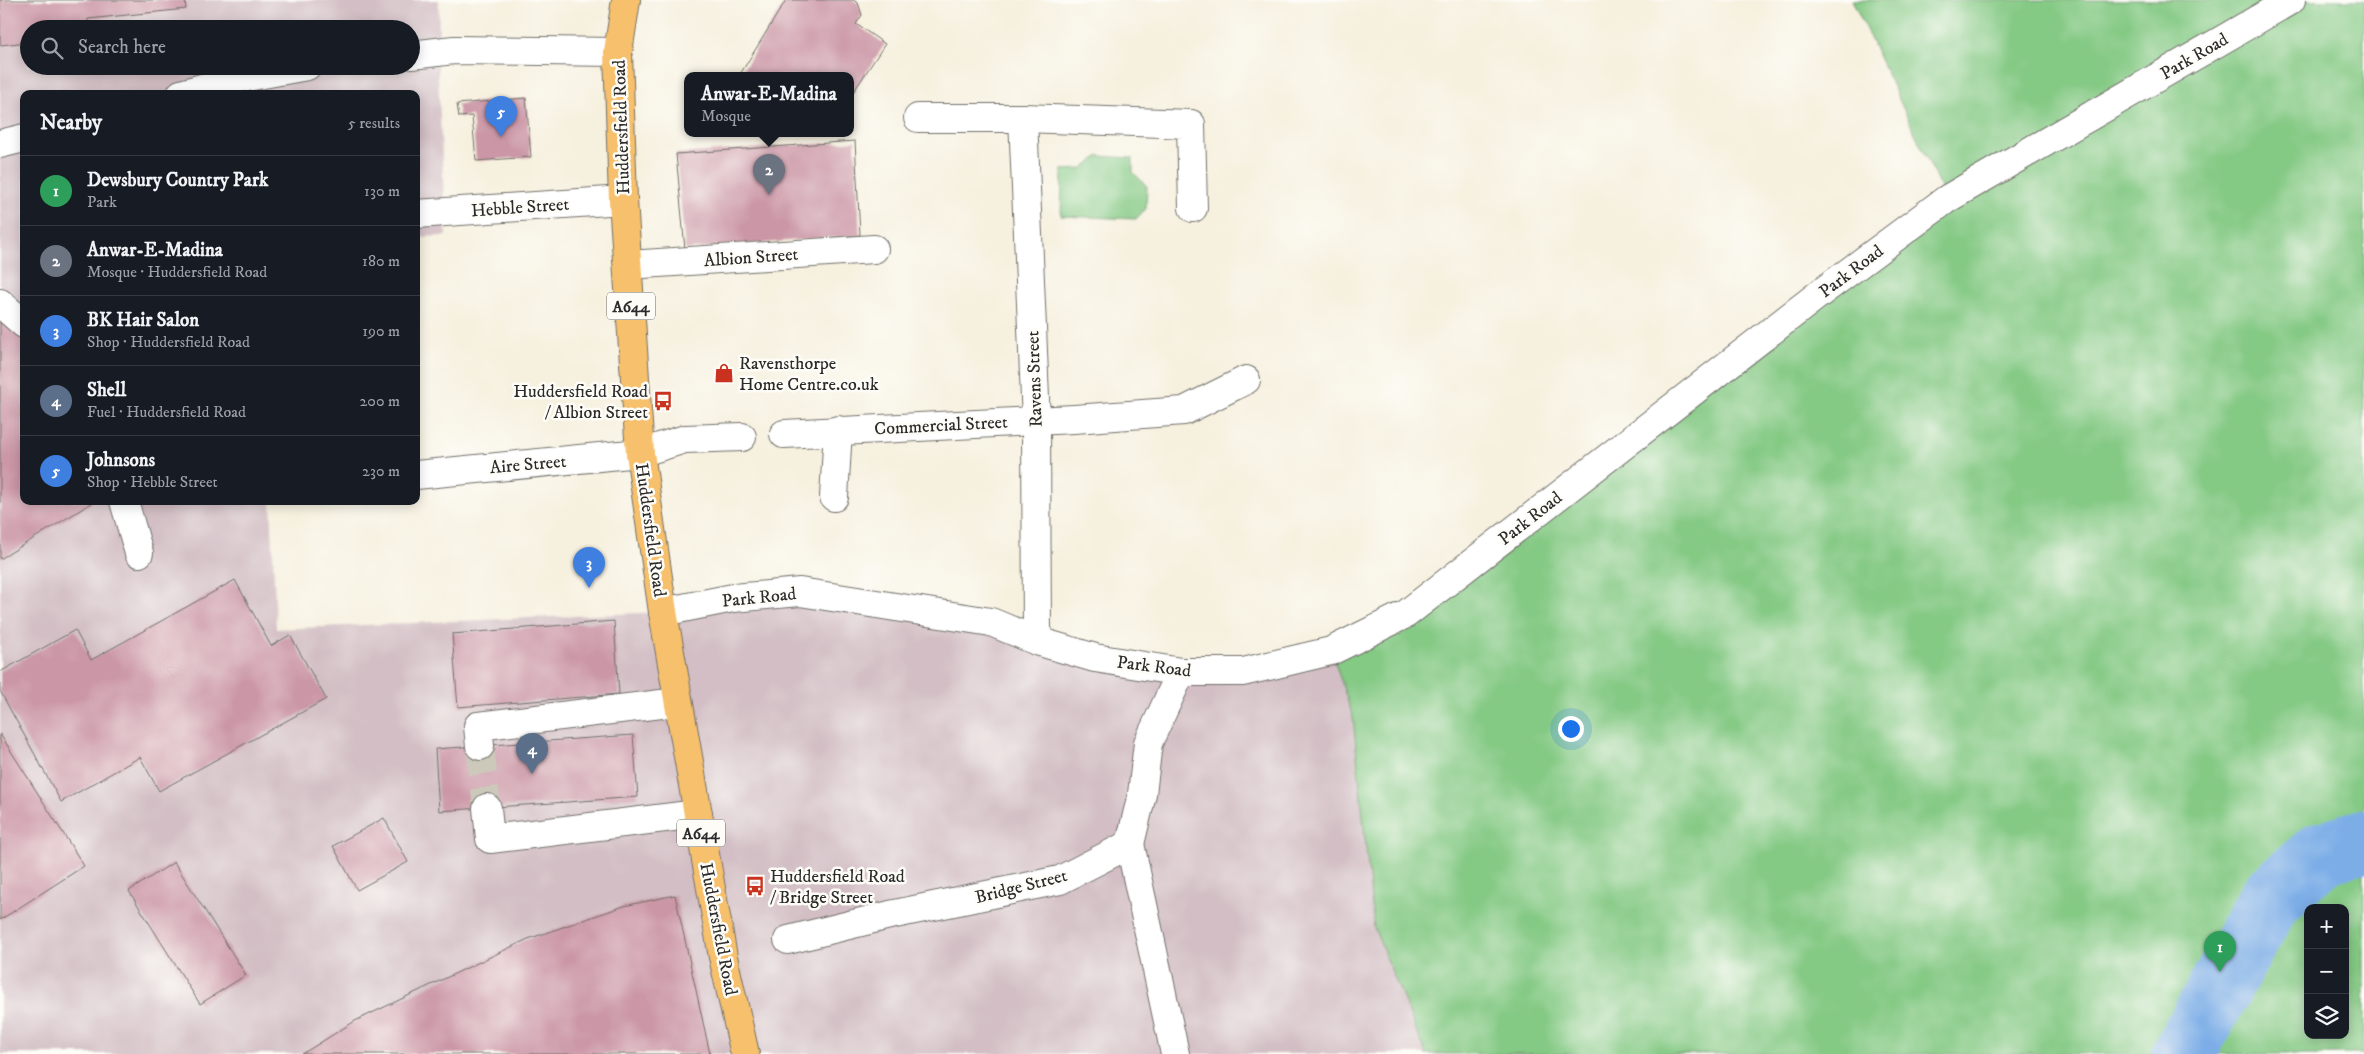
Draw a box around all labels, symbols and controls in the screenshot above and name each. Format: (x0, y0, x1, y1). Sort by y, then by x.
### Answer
search box (20, 20, 420, 75)
street label: Park Road (2157, 29, 2232, 85)
icon: search (38, 34, 66, 62)
text: Search here (78, 36, 166, 59)
street label: Huddersfield Road (609, 59, 635, 195)
popup (684, 72, 854, 137)
text: Anwar-E-Madina (701, 83, 837, 106)
pin: 5 (485, 96, 517, 137)
text: Mosque (701, 106, 751, 126)
text: Nearby (40, 110, 102, 136)
text: 5 results (348, 113, 400, 133)
pin: 2 (753, 154, 785, 195)
text: Dewsbury Country Park (87, 169, 268, 192)
text: 1 (53, 181, 59, 201)
text: 130 m (364, 181, 400, 201)
text: Park (87, 192, 117, 212)
street label: Hebble Street (470, 194, 570, 222)
text: Anwar-E-Madina (87, 239, 223, 262)
street label: Park Road (1815, 241, 1888, 303)
street label: Albion Street (703, 244, 799, 272)
text: 2 (52, 251, 60, 271)
text: 180 m (362, 251, 400, 271)
text: Mosque · Huddersfield Road (87, 262, 267, 282)
road number: A644 (607, 292, 655, 320)
text: BK Hair Salon (87, 309, 199, 332)
text: 3 (53, 321, 59, 341)
text: 190 m (362, 321, 400, 341)
street label: Ravens Street (1022, 330, 1048, 428)
text: Shop · Huddersfield Road (87, 332, 250, 352)
place label: Ravensthorpe Home Centre.co.uk (739, 353, 879, 396)
shop icon: Ravensthorpe Home Centre.co.uk (713, 362, 735, 384)
text: Shell (87, 379, 126, 402)
place label: Huddersfield Road / Albion Street (513, 381, 648, 424)
bus stop icon: Huddersfield Road / Albion Street (652, 390, 674, 412)
text: 4 (51, 391, 61, 411)
text: 200 m (359, 391, 400, 411)
text: Fuel · Huddersfield Road (87, 402, 246, 422)
street label: Commercial Street (874, 412, 1009, 440)
text: Johnsons (87, 449, 155, 472)
street label: Aire Street (489, 451, 567, 479)
text: 5 (52, 461, 60, 481)
text: 230 m (362, 461, 400, 481)
street label: Huddersfield Road (630, 462, 670, 598)
text: Shop · Hebble Street (87, 472, 218, 492)
street label: Park Road (1494, 487, 1567, 550)
pin: 3 (573, 547, 605, 588)
street label: Park Road (721, 583, 797, 613)
street label: Park Road (1115, 652, 1192, 682)
your location (1558, 716, 1584, 742)
pin: 4 (516, 733, 548, 774)
road number: A644 (677, 820, 725, 846)
street label: Huddersfield Road (694, 861, 742, 997)
street label: Bridge Street (973, 865, 1070, 909)
place label: Huddersfield Road / Bridge Street (770, 866, 905, 909)
bus stop icon: Huddersfield Road / Bridge Street (744, 875, 766, 897)
map controls (2304, 904, 2349, 1039)
button: + (2304, 904, 2349, 949)
pin: 1 (2204, 931, 2236, 972)
button: − (2304, 949, 2349, 994)
button: layers (2304, 994, 2349, 1039)

